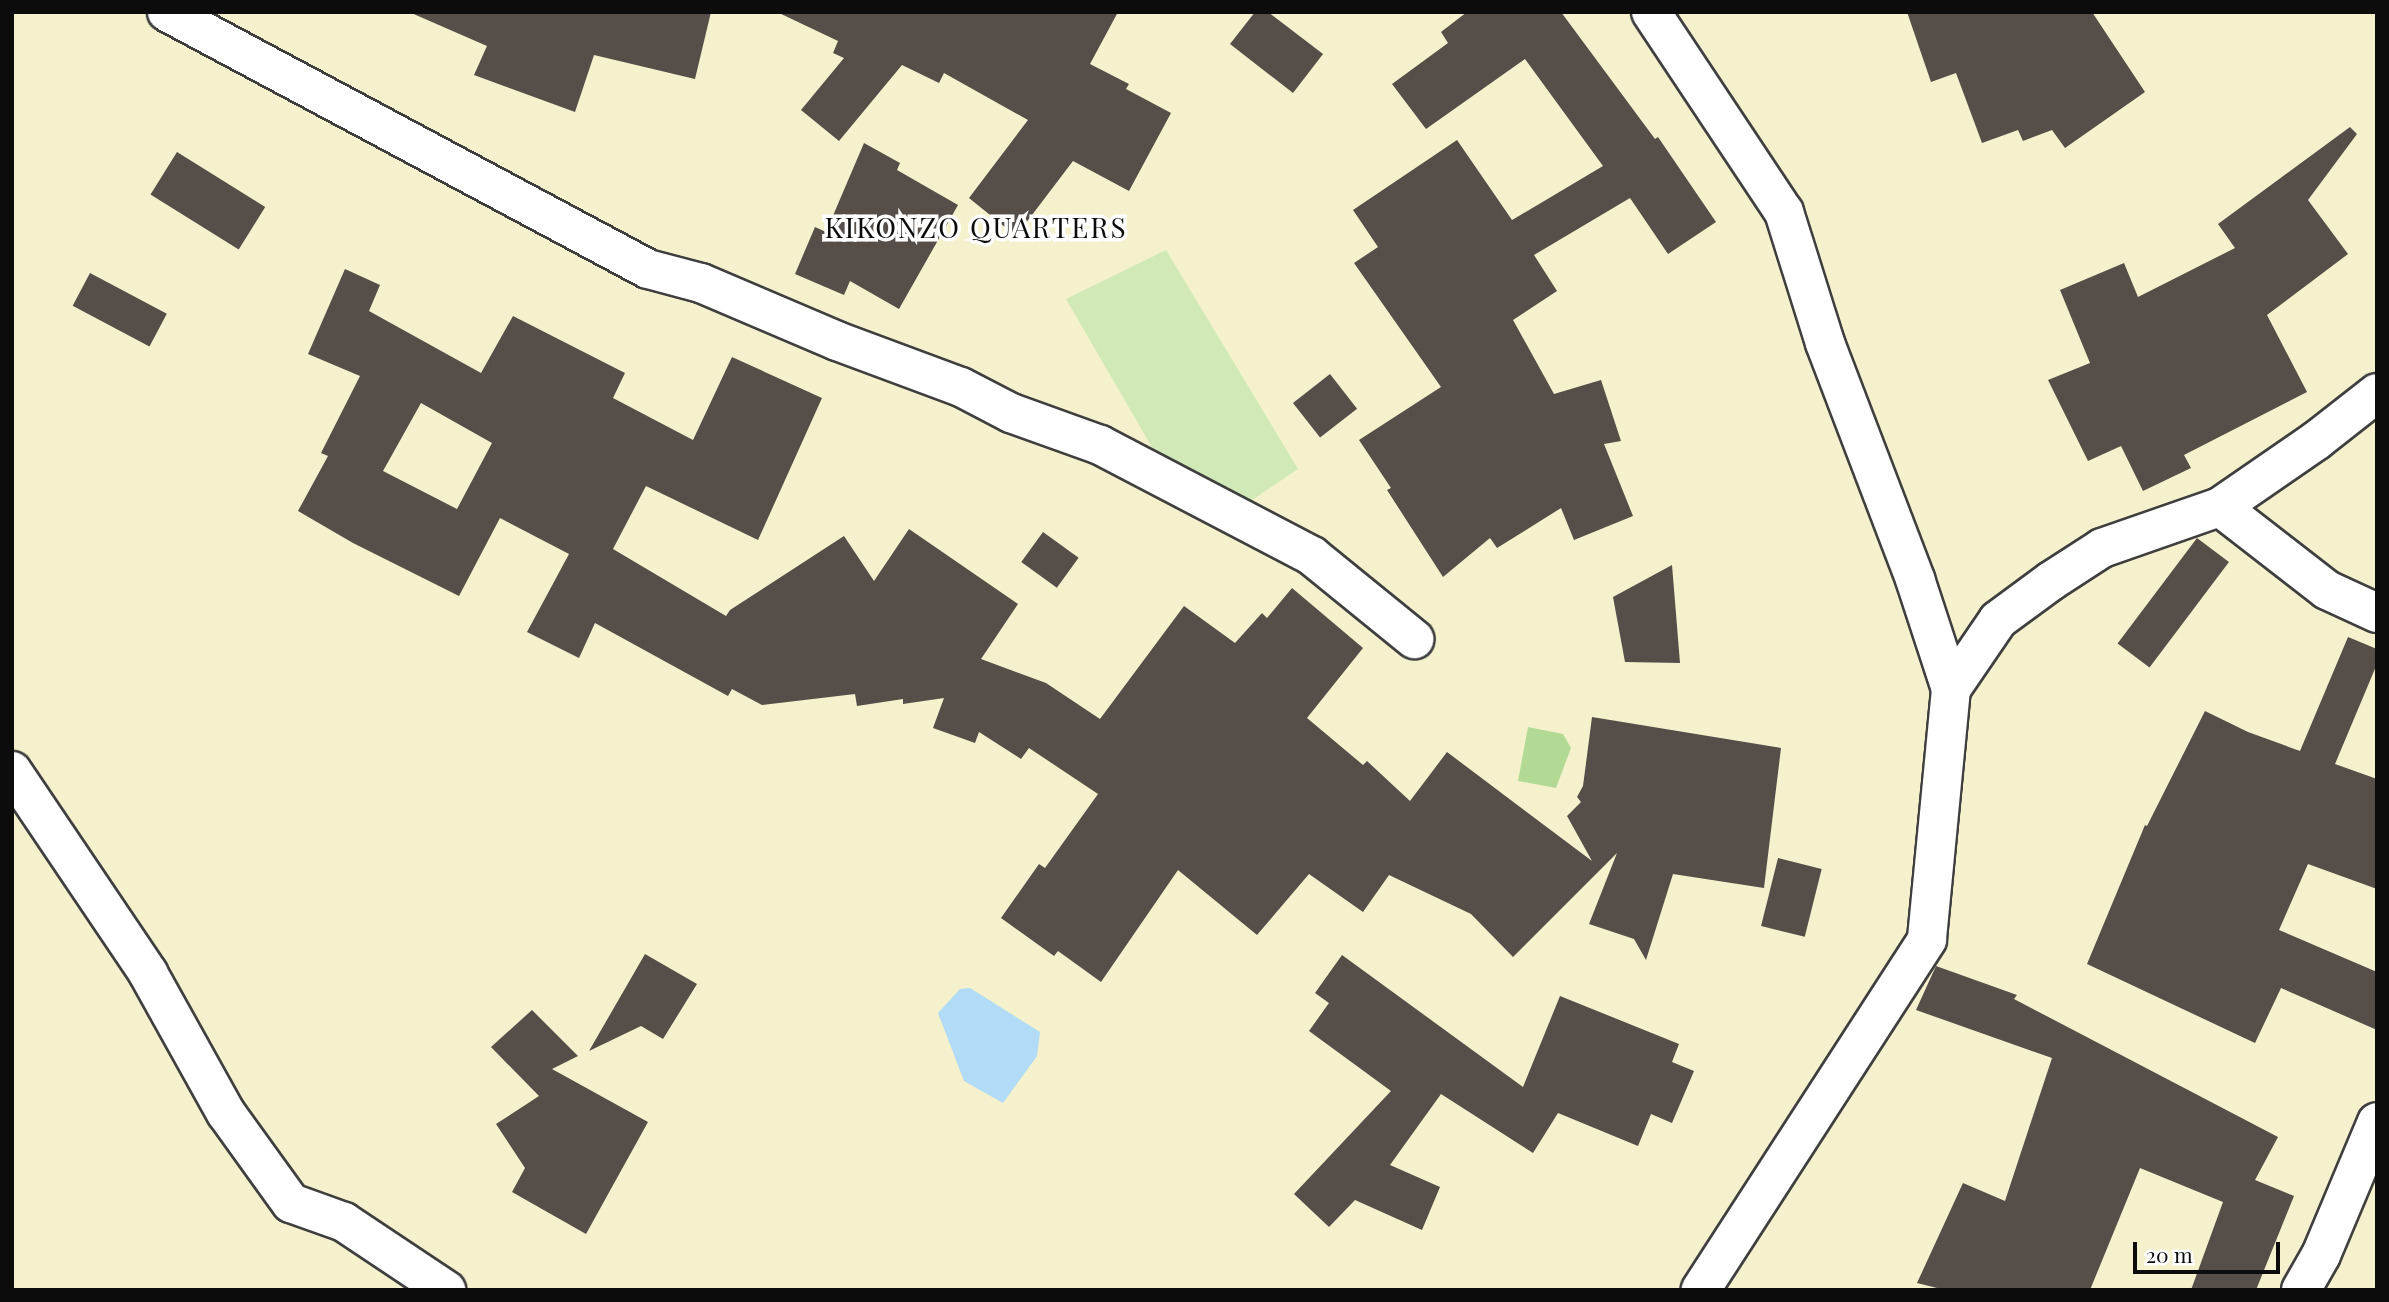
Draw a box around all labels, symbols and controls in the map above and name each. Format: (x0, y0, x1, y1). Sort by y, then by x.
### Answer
district label: KIKONZO QUARTERS (826, 210, 1126, 244)
scale bar (2137, 1228, 2284, 1272)
text: 20 m (2146, 1240, 2193, 1268)

